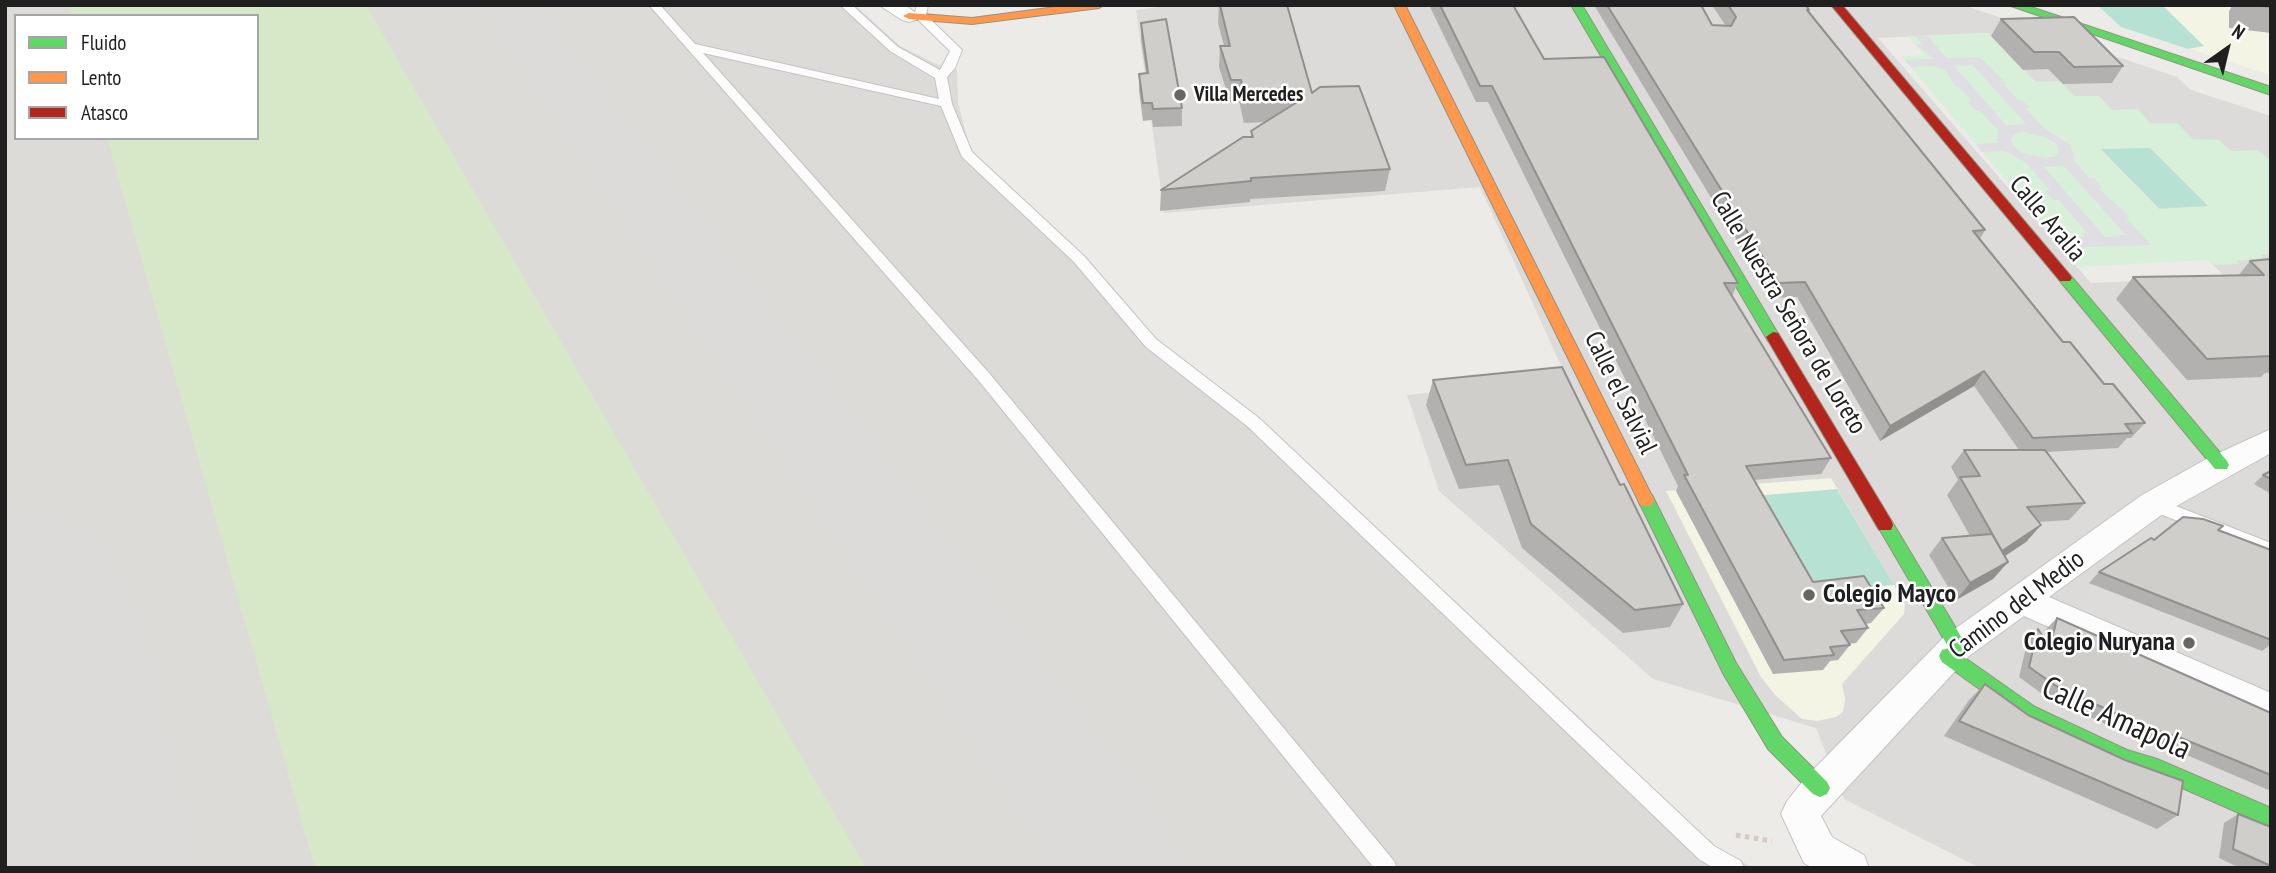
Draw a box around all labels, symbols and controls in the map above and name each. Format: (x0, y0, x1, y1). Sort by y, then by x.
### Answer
legend (14, 14, 259, 140)
north arrow (2192, 14, 2262, 84)
text: N (2228, 19, 2250, 44)
text: Fluido (81, 29, 126, 56)
text: Lento (81, 64, 121, 91)
place label: Villa Mercedes (1194, 82, 1303, 108)
marker: Villa Mercedes (1172, 87, 1188, 103)
text: Atasco (81, 99, 128, 126)
street label: Calle Aralia (2002, 170, 2092, 268)
street label: Calle Nuestra Señora de Loreto (1703, 186, 1873, 440)
street label: Calle el Salvial (1577, 327, 1663, 459)
street label: Camino del Medio (1943, 544, 2091, 666)
place label: Colegio Mayco (1823, 579, 1956, 611)
marker: Colegio Mayco (1801, 587, 1817, 603)
place label: Colegio Nuryana (2024, 627, 2175, 659)
marker: Colegio Nuryana (2181, 635, 2197, 651)
street label: Calle Amapola (2036, 669, 2196, 769)

